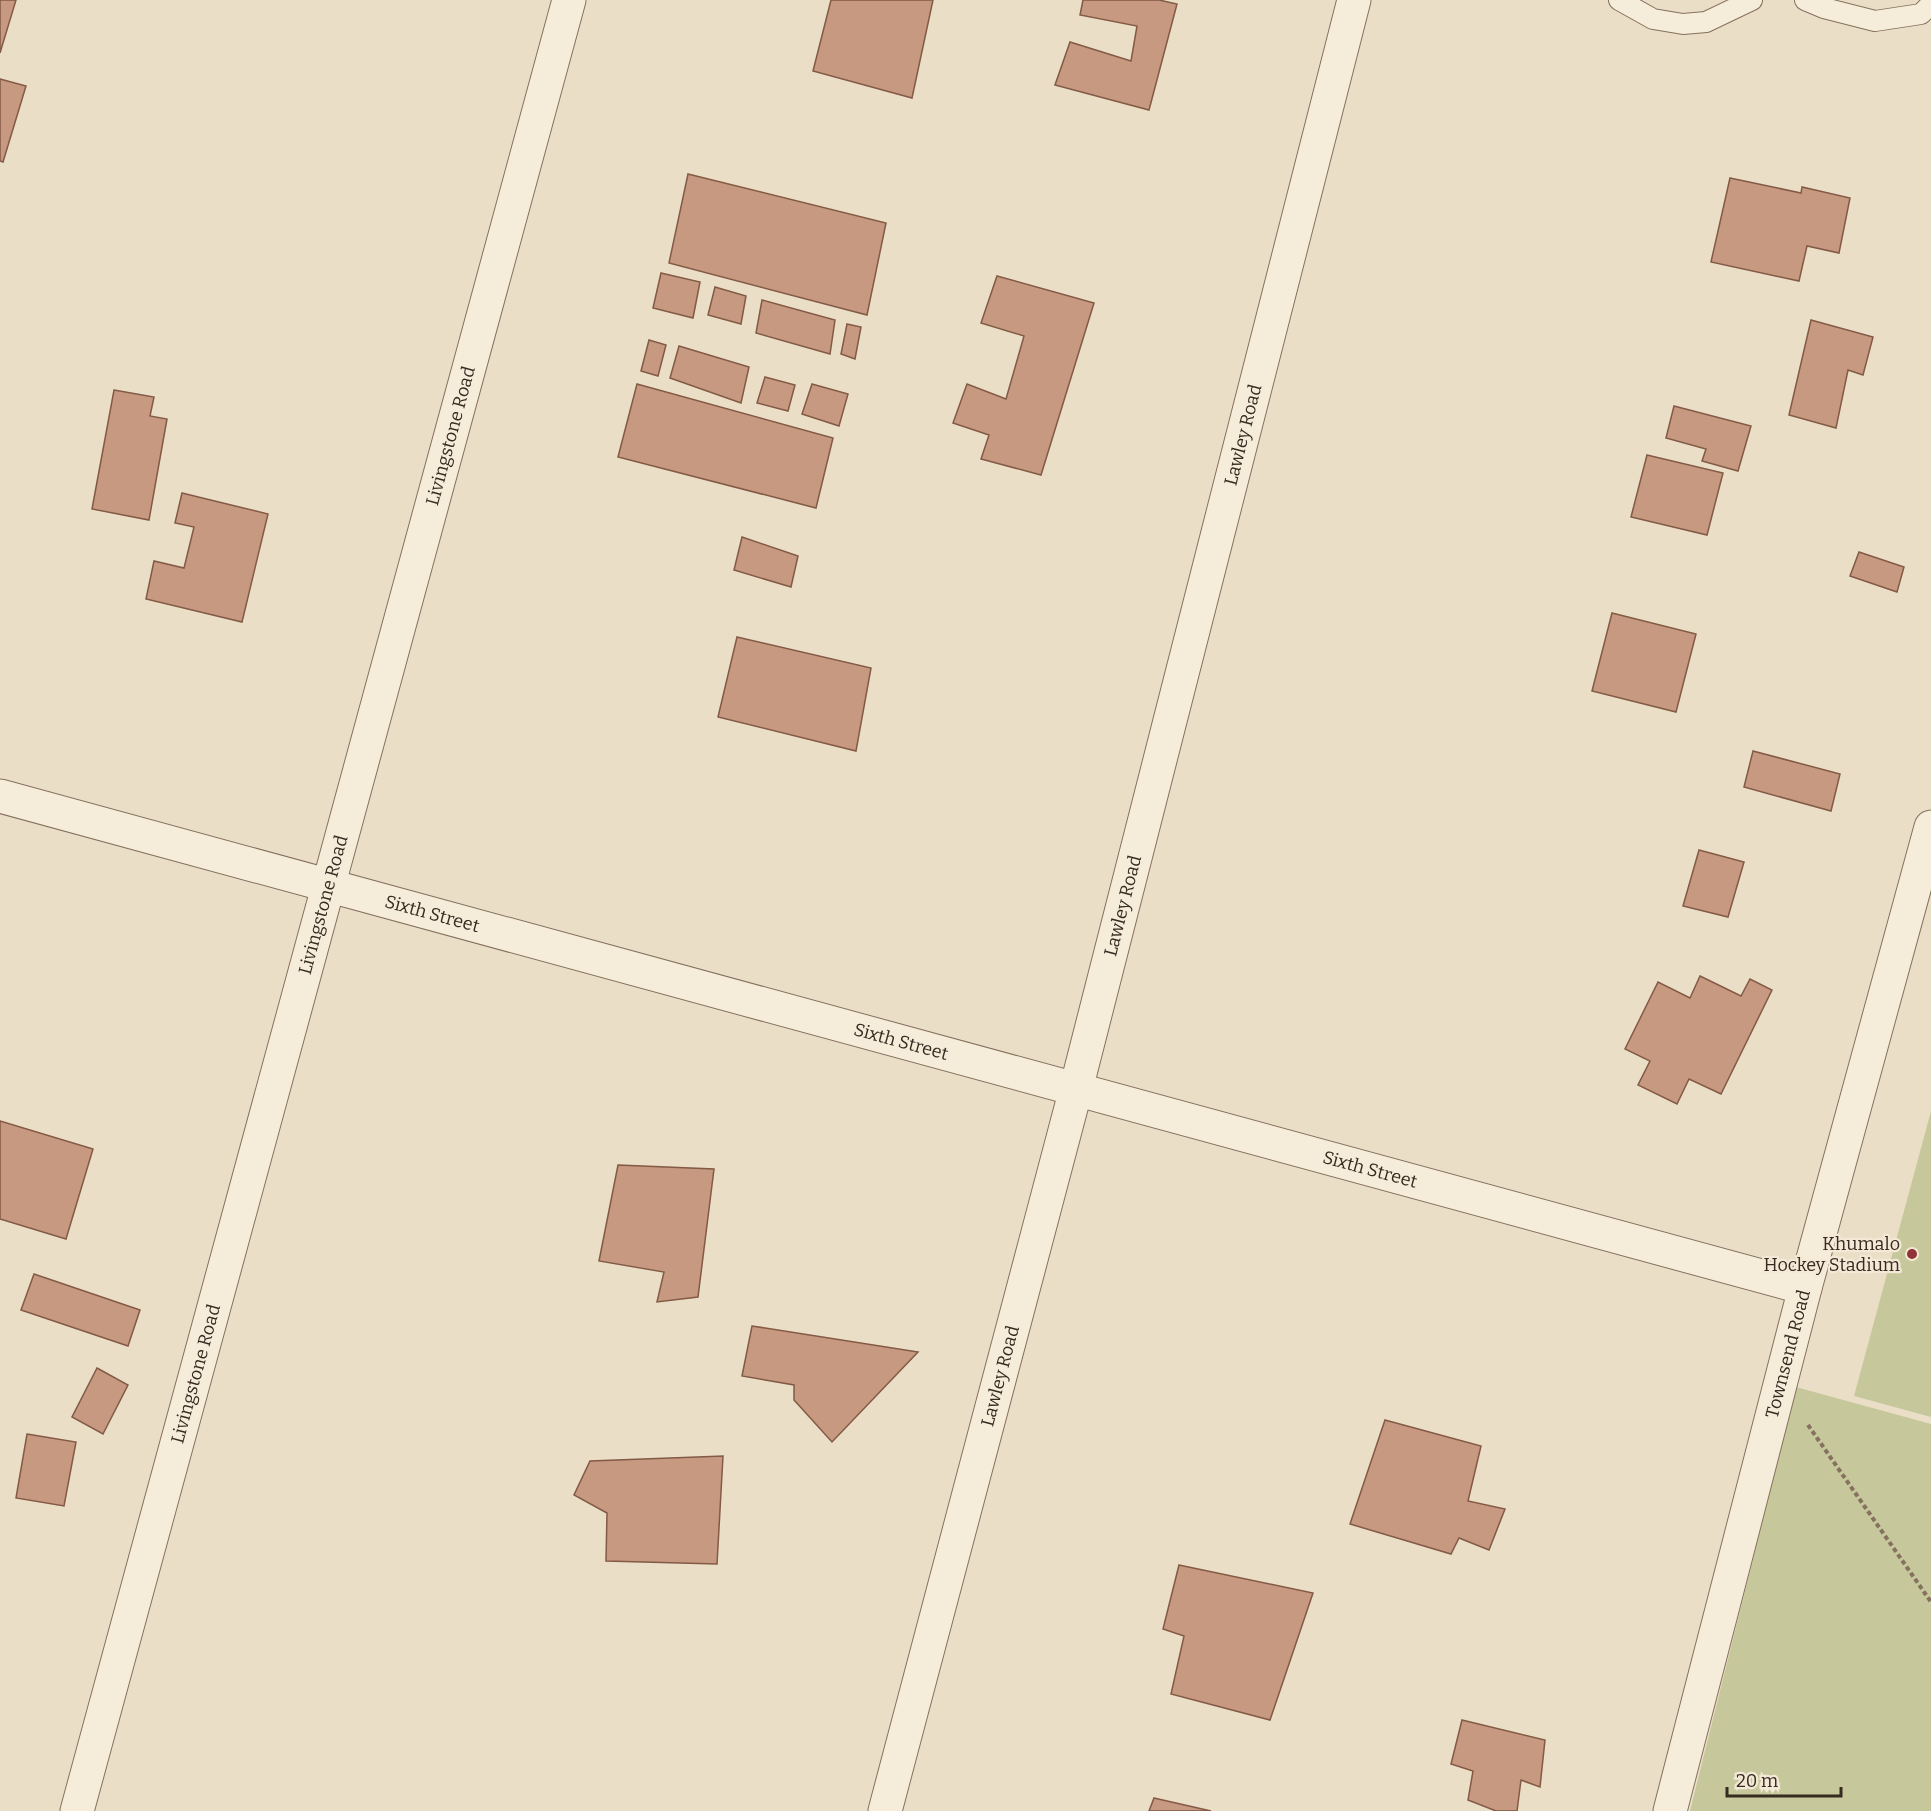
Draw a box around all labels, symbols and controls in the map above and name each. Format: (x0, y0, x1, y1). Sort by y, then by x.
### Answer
street label: Livingstone Road (421, 364, 480, 508)
street label: Lawley Road (1220, 382, 1267, 488)
street label: Livingstone Road (294, 833, 353, 977)
street label: Lawley Road (1099, 853, 1146, 959)
street label: Sixth Street (383, 890, 482, 937)
street label: Sixth Street (851, 1018, 951, 1065)
street label: Sixth Street (1320, 1146, 1420, 1193)
place label: Khumalo Hockey Stadium (1763, 1233, 1900, 1276)
marker: Khumalo Hockey Stadium (1905, 1247, 1919, 1261)
street label: Townsend Road (1761, 1287, 1815, 1421)
street label: Livingstone Road (166, 1302, 225, 1446)
street label: Lawley Road (976, 1323, 1024, 1429)
scale bar (1727, 1760, 1841, 1798)
text: 20 m (1736, 1770, 1778, 1792)

